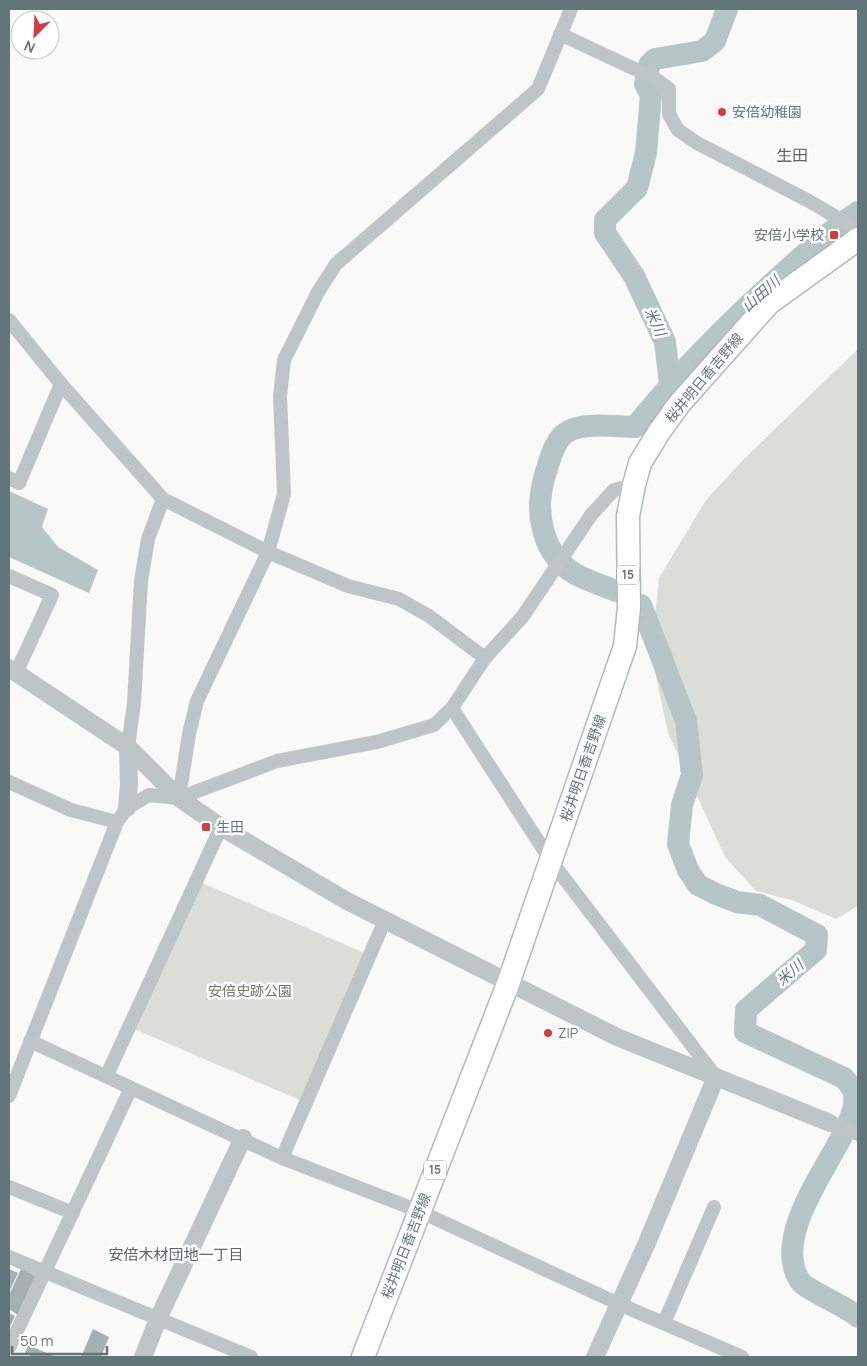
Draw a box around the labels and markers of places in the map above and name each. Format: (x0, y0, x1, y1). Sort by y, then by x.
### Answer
place label: 安倍幼稚園 (732, 102, 802, 121)
marker: 安倍幼稚園 (716, 106, 728, 118)
place label: 安倍小学校 (754, 225, 824, 244)
marker: 安倍小学校 (828, 229, 840, 241)
place label: 生田 (216, 817, 244, 836)
marker: 生田 (200, 821, 212, 833)
place label: ZIP (558, 1023, 579, 1042)
marker: ZIP (542, 1027, 554, 1039)

